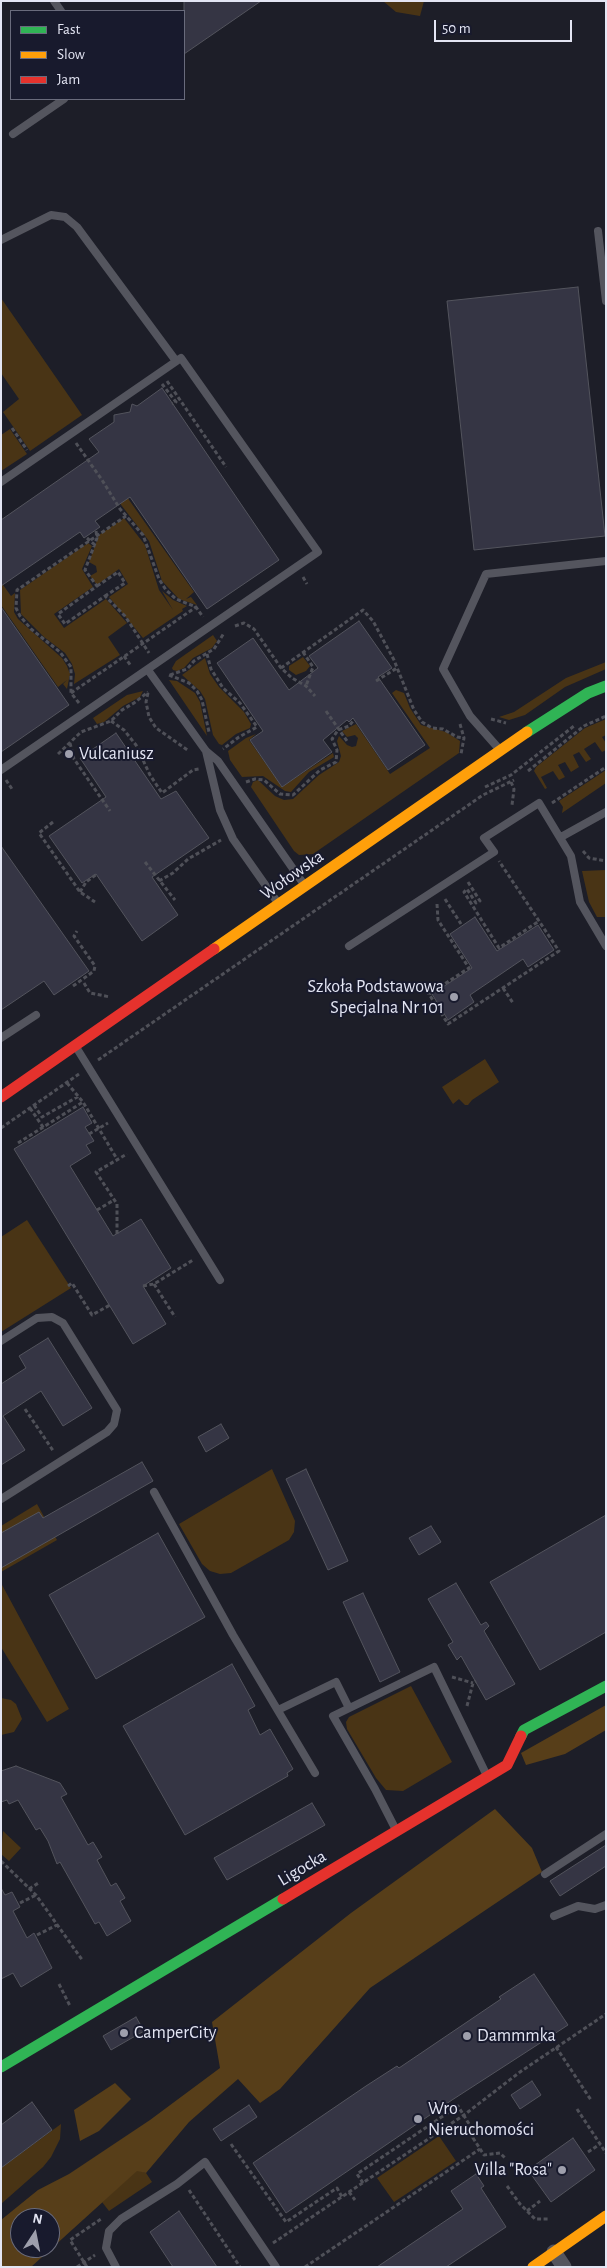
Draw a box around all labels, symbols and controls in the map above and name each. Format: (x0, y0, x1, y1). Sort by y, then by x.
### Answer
legend (10, 10, 185, 100)
scale bar (437, 10, 574, 42)
text: 50 m (442, 21, 471, 36)
text: Fast (57, 22, 80, 37)
text: Slow (57, 47, 85, 62)
text: Jam (57, 72, 80, 87)
place label: Vulcaniusz (79, 743, 154, 765)
marker: Vulcaniusz (63, 748, 75, 760)
street label: Wołowska (256, 845, 328, 905)
place label: Szkoła Podstawowa Specjalna Nr 101 (307, 976, 444, 1019)
marker: Szkoła Podstawowa Specjalna Nr 101 (448, 991, 460, 1003)
street label: Ligocka (274, 1845, 330, 1891)
place label: CamperCity (134, 2022, 216, 2044)
place label: Dammmka (477, 2025, 556, 2047)
marker: CamperCity (118, 2027, 130, 2039)
marker: Dammmka (461, 2030, 473, 2042)
place label: Wro Nieruchomości (428, 2098, 534, 2140)
marker: Wro Nieruchomości (412, 2113, 424, 2125)
place label: Villa "Rosa" (475, 2159, 552, 2181)
marker: Villa "Rosa" (556, 2164, 568, 2176)
north arrow (10, 2208, 60, 2258)
text: N (32, 2211, 44, 2227)

